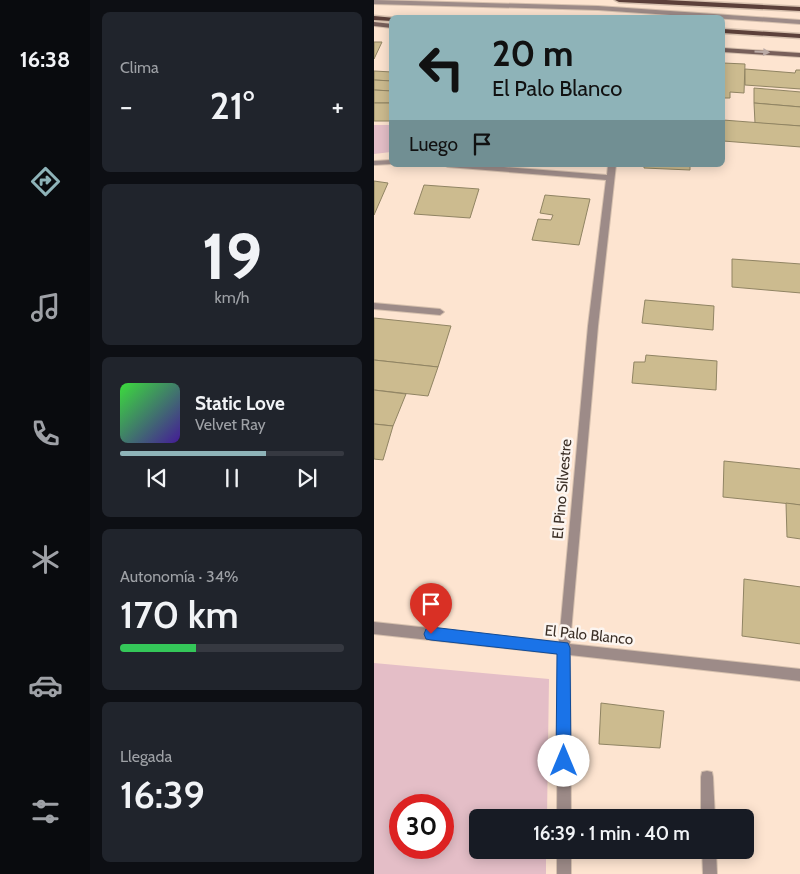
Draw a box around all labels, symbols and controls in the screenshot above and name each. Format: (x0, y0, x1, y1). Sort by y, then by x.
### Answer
text: 20 m (492, 32, 574, 75)
icon: left (409, 35, 474, 100)
text: 16:38 (20, 46, 70, 73)
one-way arrow (754, 49, 770, 57)
text: Clima (120, 58, 159, 77)
text: El Palo Blanco (492, 75, 622, 102)
text: 21° (210, 82, 254, 129)
text: − (120, 89, 132, 123)
text: + (332, 89, 344, 123)
icon: arrive (468, 130, 496, 158)
text: Luego (409, 133, 458, 156)
icon: directions (28, 164, 63, 199)
text: 19 (202, 216, 262, 295)
text: km/h (214, 288, 250, 307)
icon: music (28, 290, 63, 325)
text: Static Love (195, 392, 285, 415)
text: Velvet Ray (195, 415, 266, 434)
icon: phone (28, 416, 63, 451)
street label: El Pino Silvestre (549, 438, 575, 540)
icon: previous (143, 464, 171, 492)
icon: pause (218, 464, 246, 492)
icon: next (293, 464, 321, 492)
icon: climate (28, 542, 63, 577)
text: Autonomía · 34% (120, 567, 238, 586)
pin (410, 583, 452, 634)
icon: arrive (417, 590, 445, 618)
text: 170 km (120, 591, 239, 638)
street label: El Palo Blanco (544, 621, 634, 649)
icon: car (28, 668, 63, 703)
position arrow (537, 734, 589, 786)
text: Llegada (120, 747, 172, 766)
text: 16:39 (120, 771, 205, 818)
icon: filters (28, 794, 63, 829)
speed limit sign: 30 (389, 794, 454, 859)
text: 16:39 · 1 min · 40 m (533, 822, 690, 845)

